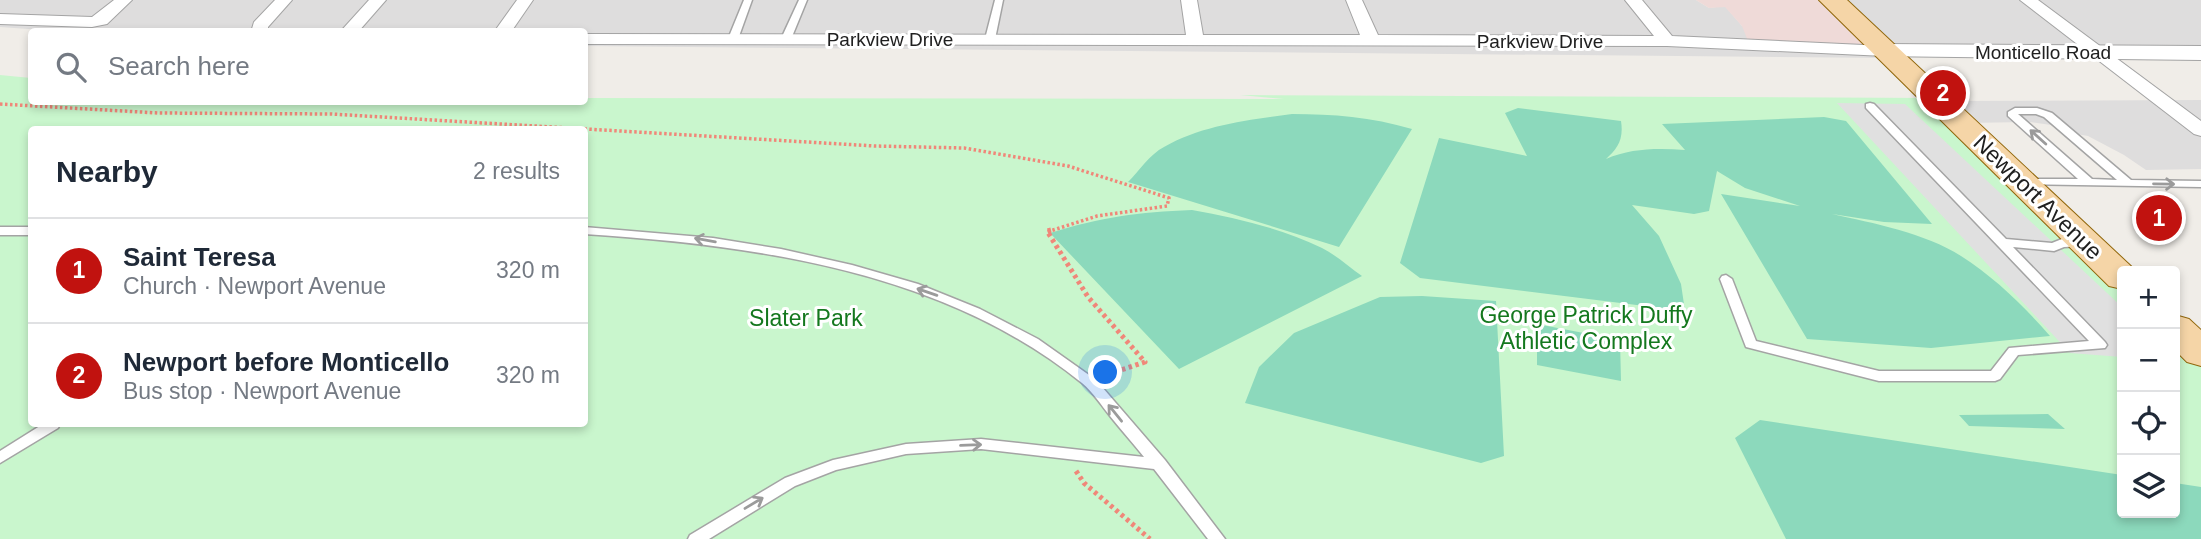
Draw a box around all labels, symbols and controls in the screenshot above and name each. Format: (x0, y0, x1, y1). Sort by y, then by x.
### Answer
search box (28, 28, 588, 105)
street label: Parkview Drive (827, 29, 953, 50)
street label: Parkview Drive (1477, 31, 1603, 52)
street label: Monticello Road (1975, 42, 2111, 63)
icon: search (52, 48, 90, 86)
text: Search here (108, 51, 250, 81)
pin: 2 (1920, 67, 1966, 119)
street label: Newport Avenue (1968, 129, 2108, 265)
one-way arrow (2029, 129, 2047, 145)
text: Nearby (56, 155, 158, 188)
text: 2 results (473, 158, 560, 184)
one-way arrow (2152, 177, 2175, 190)
pin: 1 (2136, 192, 2182, 244)
one-way arrow (694, 233, 717, 246)
text: Saint Teresa (123, 242, 276, 272)
text: 1 (73, 257, 85, 283)
text: 320 m (496, 257, 560, 283)
map controls (2117, 266, 2180, 518)
button: + (2117, 266, 2180, 329)
text: Church · Newport Avenue (123, 273, 386, 299)
one-way arrow (916, 285, 938, 297)
park label: George Patrick Duffy Athletic Complex (1479, 302, 1693, 354)
park label: Slater Park (749, 305, 863, 331)
button: − (2117, 329, 2180, 392)
text: Newport before Monticello (123, 347, 449, 377)
your location (1088, 355, 1122, 389)
text: 2 (73, 362, 85, 388)
text: 320 m (496, 362, 560, 388)
text: Bus stop · Newport Avenue (123, 378, 401, 404)
button: locate (2117, 392, 2180, 455)
one-way arrow (1107, 404, 1123, 422)
one-way arrow (959, 439, 982, 452)
button: layers (2117, 455, 2180, 518)
one-way arrow (744, 496, 764, 510)

